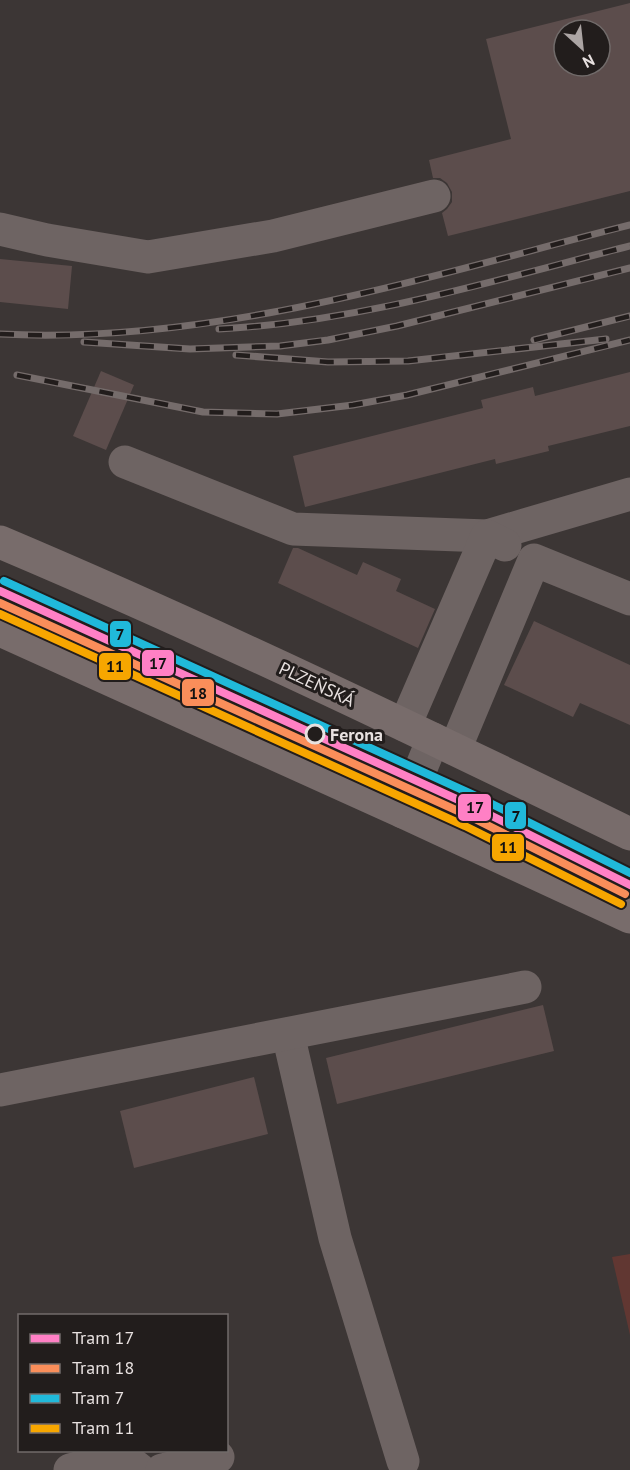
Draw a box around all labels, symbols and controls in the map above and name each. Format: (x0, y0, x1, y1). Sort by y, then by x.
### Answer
north arrow (552, 18, 612, 78)
text: N (580, 50, 598, 73)
line badge: 7 (109, 620, 132, 648)
text: 7 (115, 624, 125, 644)
line badge: 17 (141, 649, 175, 677)
line badge: 11 (98, 652, 132, 681)
text: 17 (149, 653, 167, 673)
text: 11 (106, 656, 124, 676)
street label: PLZEŇSKÁ (275, 656, 359, 712)
line badge: 18 (181, 678, 215, 707)
text: 18 (189, 683, 207, 703)
place label: Ferona (330, 723, 383, 746)
marker: Ferona (305, 724, 325, 744)
line badge: 17 (457, 793, 492, 822)
text: 17 (466, 797, 484, 817)
line badge: 7 (504, 801, 527, 830)
text: 7 (511, 806, 521, 826)
line badge: 11 (491, 833, 525, 862)
text: 11 (499, 837, 517, 857)
legend (18, 1314, 228, 1452)
text: Tram 17 (72, 1326, 134, 1349)
text: Tram 18 (72, 1356, 134, 1379)
text: Tram 7 (72, 1386, 124, 1409)
text: Tram 11 (72, 1416, 134, 1439)

